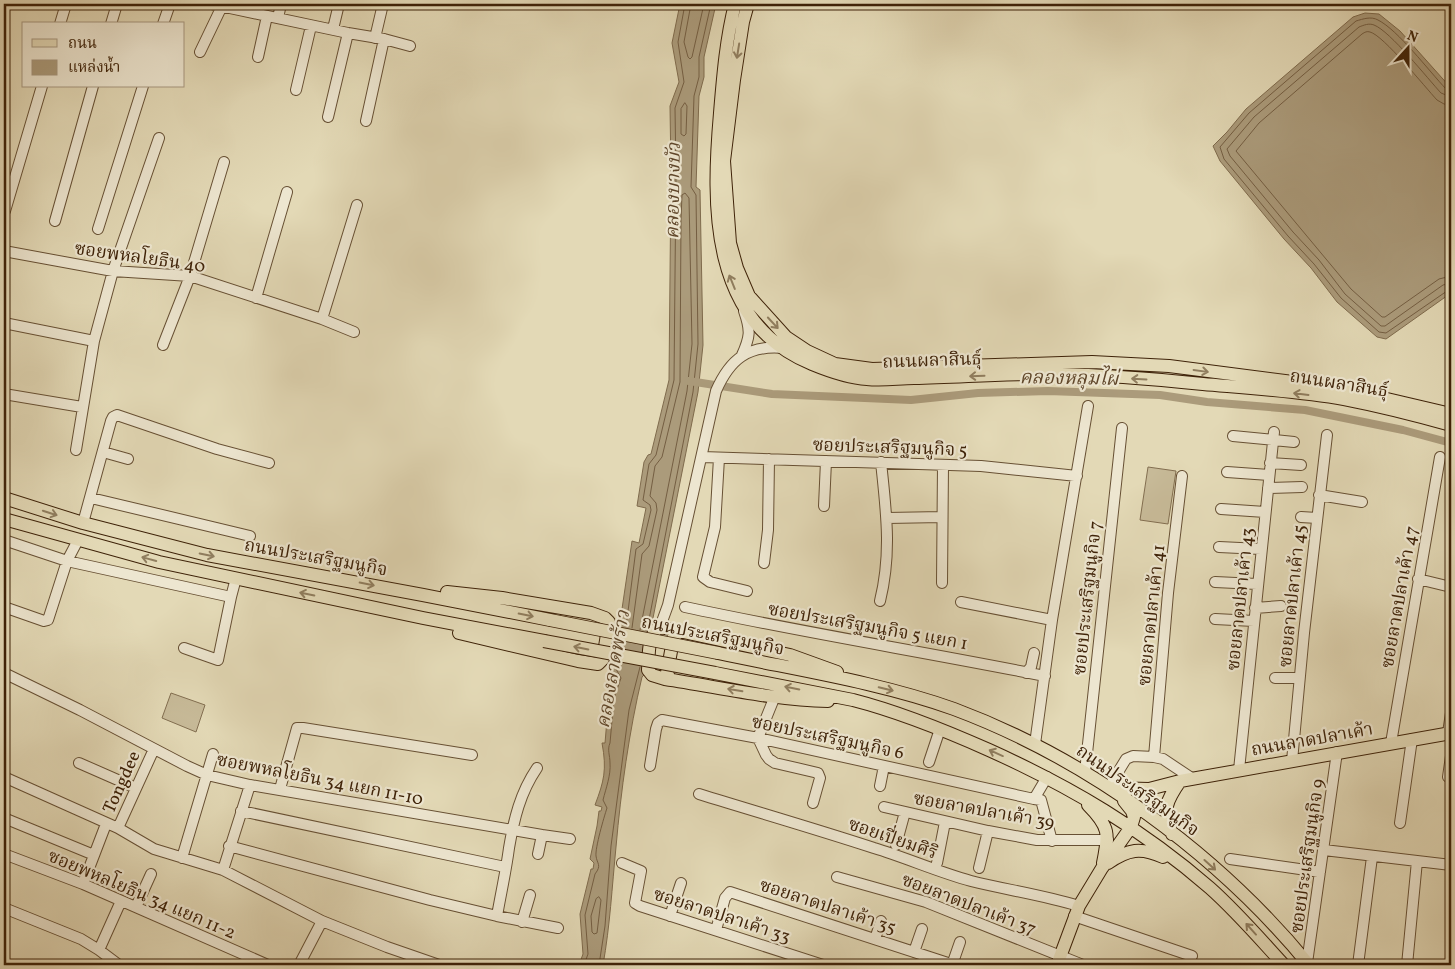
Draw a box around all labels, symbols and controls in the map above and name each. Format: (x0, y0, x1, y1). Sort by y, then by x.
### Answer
legend (22, 22, 185, 88)
north arrow (1382, 22, 1432, 72)
text: N (1404, 27, 1420, 48)
text: ถนน (68, 34, 97, 55)
one-way arrow (733, 43, 743, 59)
text: แหล่งน้ำ (68, 56, 120, 79)
water label: คลองบางบัว (660, 141, 688, 239)
street label: ซอยพหลโยธิน 40 (73, 235, 207, 280)
one-way arrow (727, 275, 736, 290)
one-way arrow (767, 317, 779, 329)
street label: ถนนผลาสินธุ์ (882, 347, 983, 376)
water label: คลองหลุมไผ่ (1019, 363, 1122, 393)
street label: ถนนผลาสินธุ์ (1288, 364, 1390, 405)
one-way arrow (1193, 366, 1209, 376)
one-way arrow (969, 372, 985, 381)
one-way arrow (1131, 374, 1147, 383)
one-way arrow (1293, 389, 1309, 399)
street label: ซอยประเสริฐมนูกิจ 5 (812, 433, 968, 464)
one-way arrow (42, 508, 58, 518)
street label: ซอยประเสริฐมนูกิจ 7 (1068, 520, 1109, 677)
street label: ซอยลาดปลาเค้า 45 (1274, 524, 1313, 669)
street label: ซอยลาดปลาเค้า 47 (1376, 524, 1425, 670)
street label: ซอยลาดปลาเค้า 43 (1222, 526, 1261, 672)
street label: ถนนประเสริฐมนูกิจ (242, 534, 389, 583)
street label: ซอยลาดปลาเค้า 41 (1133, 543, 1172, 687)
one-way arrow (199, 551, 215, 560)
one-way arrow (141, 554, 157, 563)
one-way arrow (358, 580, 374, 589)
one-way arrow (300, 589, 316, 598)
street label: ซอยประเสริฐมนูกิจ 5 แยก 1 (766, 598, 970, 657)
water label: คลองลาดพร้าว (591, 607, 637, 730)
street label: ถนนประเสริฐมนูกิจ (639, 610, 786, 663)
one-way arrow (518, 611, 534, 621)
one-way arrow (573, 642, 589, 652)
one-way arrow (785, 683, 801, 692)
one-way arrow (727, 685, 743, 695)
one-way arrow (877, 685, 893, 694)
street label: ซอยประเสริฐมนูกิจ 6 (749, 710, 906, 767)
street label: ถนนลาดปลาเค้า (1249, 717, 1375, 764)
street label: ถนนประเสริฐมนูกิจ (1070, 739, 1204, 843)
street label: ซอยพหลโยธิน 34 แยก 11-10 (214, 746, 426, 813)
street label: Tongdee (98, 747, 147, 818)
one-way arrow (989, 748, 1004, 758)
street label: ซอยประเสริฐมนูกิจ 9 (1285, 777, 1332, 935)
street label: ซอยลาดปลาเค้า 39 (911, 787, 1056, 836)
street label: ซอยเปี่ยมศิริ (845, 810, 942, 866)
street label: ซอยพหลโยธิน 34 แยก 11-2 (44, 843, 240, 946)
one-way arrow (1203, 859, 1216, 871)
street label: ซอยลาดปลาเค้า 37 (898, 868, 1039, 943)
street label: ซอยลาดปลาเค้า 35 (756, 874, 899, 941)
street label: ซอยลาดปลาเค้า 33 (650, 882, 793, 950)
one-way arrow (1245, 923, 1257, 935)

